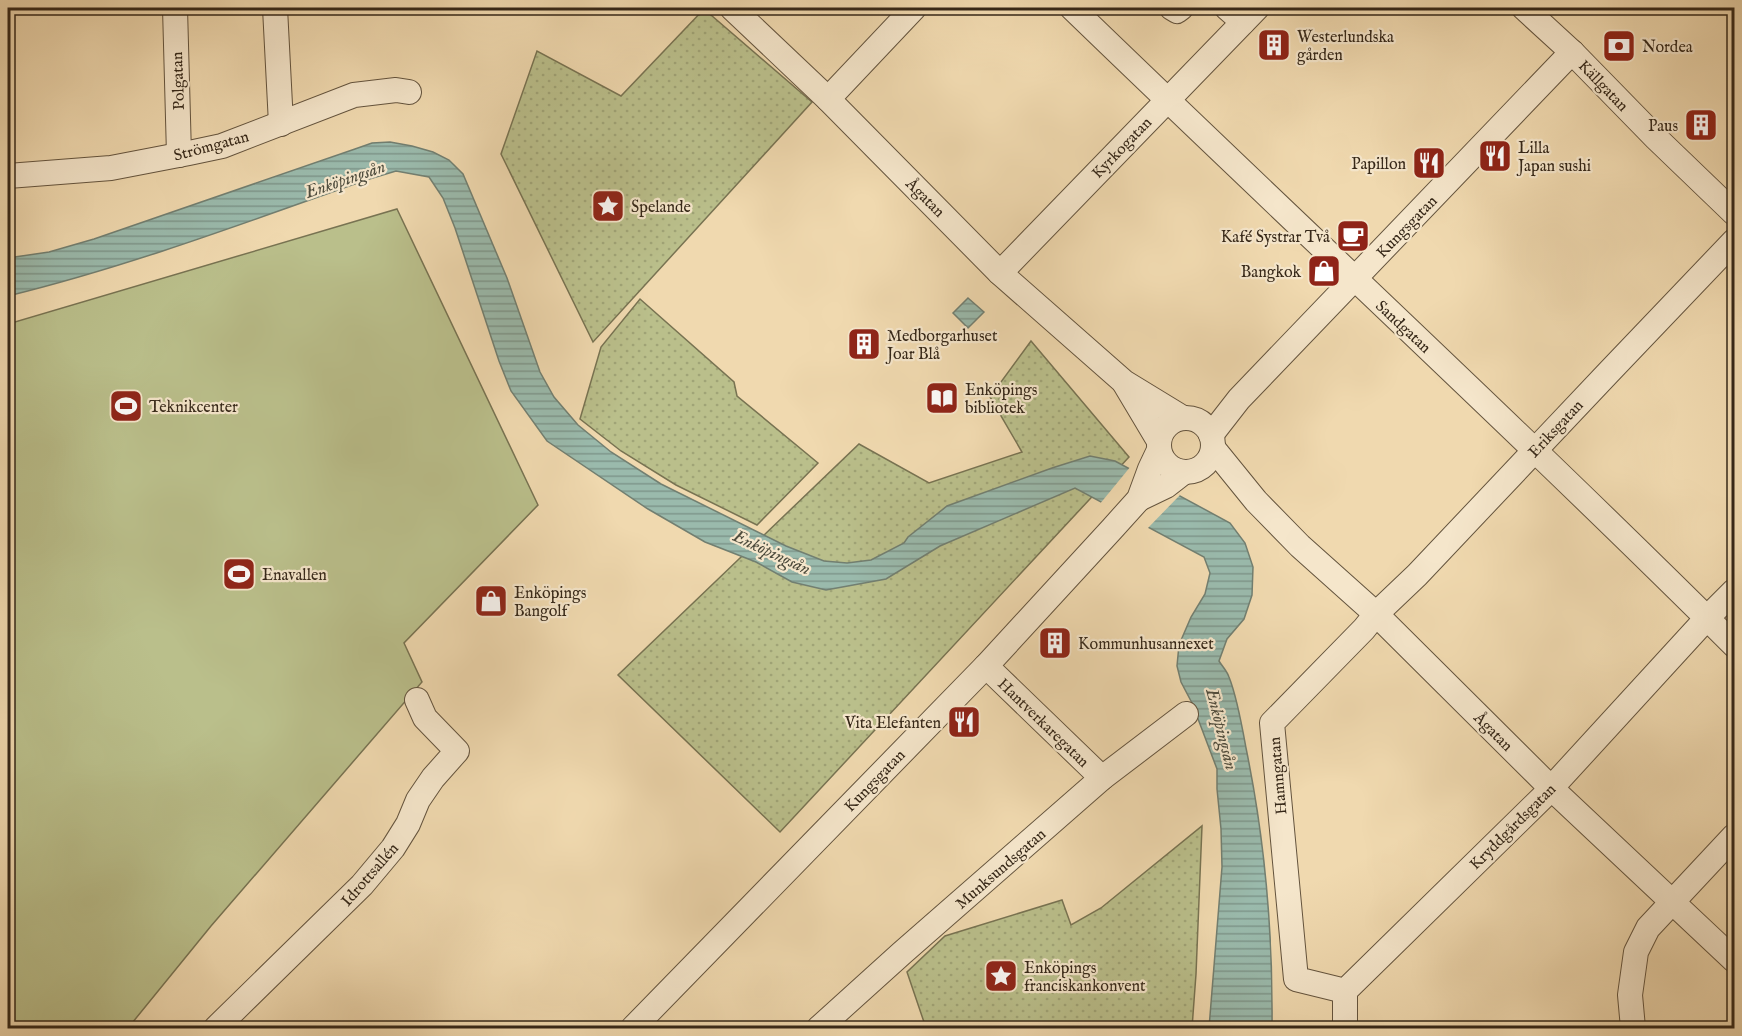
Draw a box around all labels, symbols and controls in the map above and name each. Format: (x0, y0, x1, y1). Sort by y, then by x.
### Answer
building icon: Westerlundska gården (1256, 27, 1292, 63)
place label: Westerlundska gården (1297, 28, 1394, 66)
bank icon: Nordea (1601, 28, 1637, 64)
place label: Nordea (1642, 38, 1693, 58)
street label: Polgatan (168, 51, 190, 110)
street label: Källgatan (1573, 57, 1632, 117)
building icon: Paus (1683, 107, 1719, 143)
street label: Kyrkogatan (1088, 113, 1157, 183)
place label: Paus (1648, 117, 1678, 137)
street label: Strömgatan (172, 127, 252, 167)
restaurant icon: Lilla Japan sushi (1477, 138, 1513, 174)
place label: Lilla Japan sushi (1516, 139, 1591, 177)
restaurant icon: Papillon (1411, 145, 1447, 181)
place label: Papillon (1351, 155, 1406, 175)
water label: Enköpingsån (301, 156, 389, 205)
street label: Ågatan (900, 172, 950, 223)
place icon: Spelande (590, 188, 626, 224)
street label: Kungsgatan (1373, 192, 1442, 263)
place label: Spelande (631, 198, 691, 218)
cafe icon: Kafé Systrar Två (1335, 218, 1371, 254)
place label: Kafé Systrar Två (1221, 228, 1330, 248)
shop icon: Bangkok (1306, 253, 1342, 289)
place label: Bangkok (1241, 263, 1301, 283)
street label: Sandgatan (1371, 297, 1435, 359)
building icon: Medborgarhuset Joar Blå (846, 326, 882, 362)
place label: Medborgarhuset Joar Blå (885, 327, 998, 365)
library icon: Enköpings bibliotek (924, 380, 960, 416)
place label: Enköpings bibliotek (965, 381, 1038, 419)
sports icon: Teknikcenter (108, 388, 144, 424)
street label: Eriksgatan (1525, 396, 1589, 462)
place label: Teknikcenter (149, 398, 238, 418)
water label: Enköpingsån (728, 525, 814, 581)
sports icon: Enavallen (221, 556, 257, 592)
place label: Enavallen (262, 566, 327, 586)
shop icon: Enköpings Bangolf (473, 583, 509, 619)
place label: Enköpings Bangolf (514, 584, 587, 622)
building icon: Kommunhusannexet (1037, 625, 1073, 661)
place label: Kommunhusannexet (1078, 635, 1214, 655)
street label: Hantverkaregatan (992, 675, 1093, 773)
water label: Enköpingsån (1199, 685, 1242, 773)
restaurant icon: Vita Elefanten (946, 704, 982, 740)
street label: Ågatan (1468, 706, 1518, 757)
place label: Vita Elefanten (844, 714, 941, 734)
street label: Hamngatan (1266, 736, 1292, 816)
street label: Kungsgatan (841, 746, 910, 817)
street label: Kryddgårdsgatan (1466, 780, 1561, 875)
street label: Munksundsgatan (952, 824, 1051, 914)
street label: Idrottsallén (337, 839, 404, 911)
place icon: Enköpings franciskankonvent (983, 958, 1019, 994)
place label: Enköpings franciskankonvent (1024, 959, 1146, 997)

